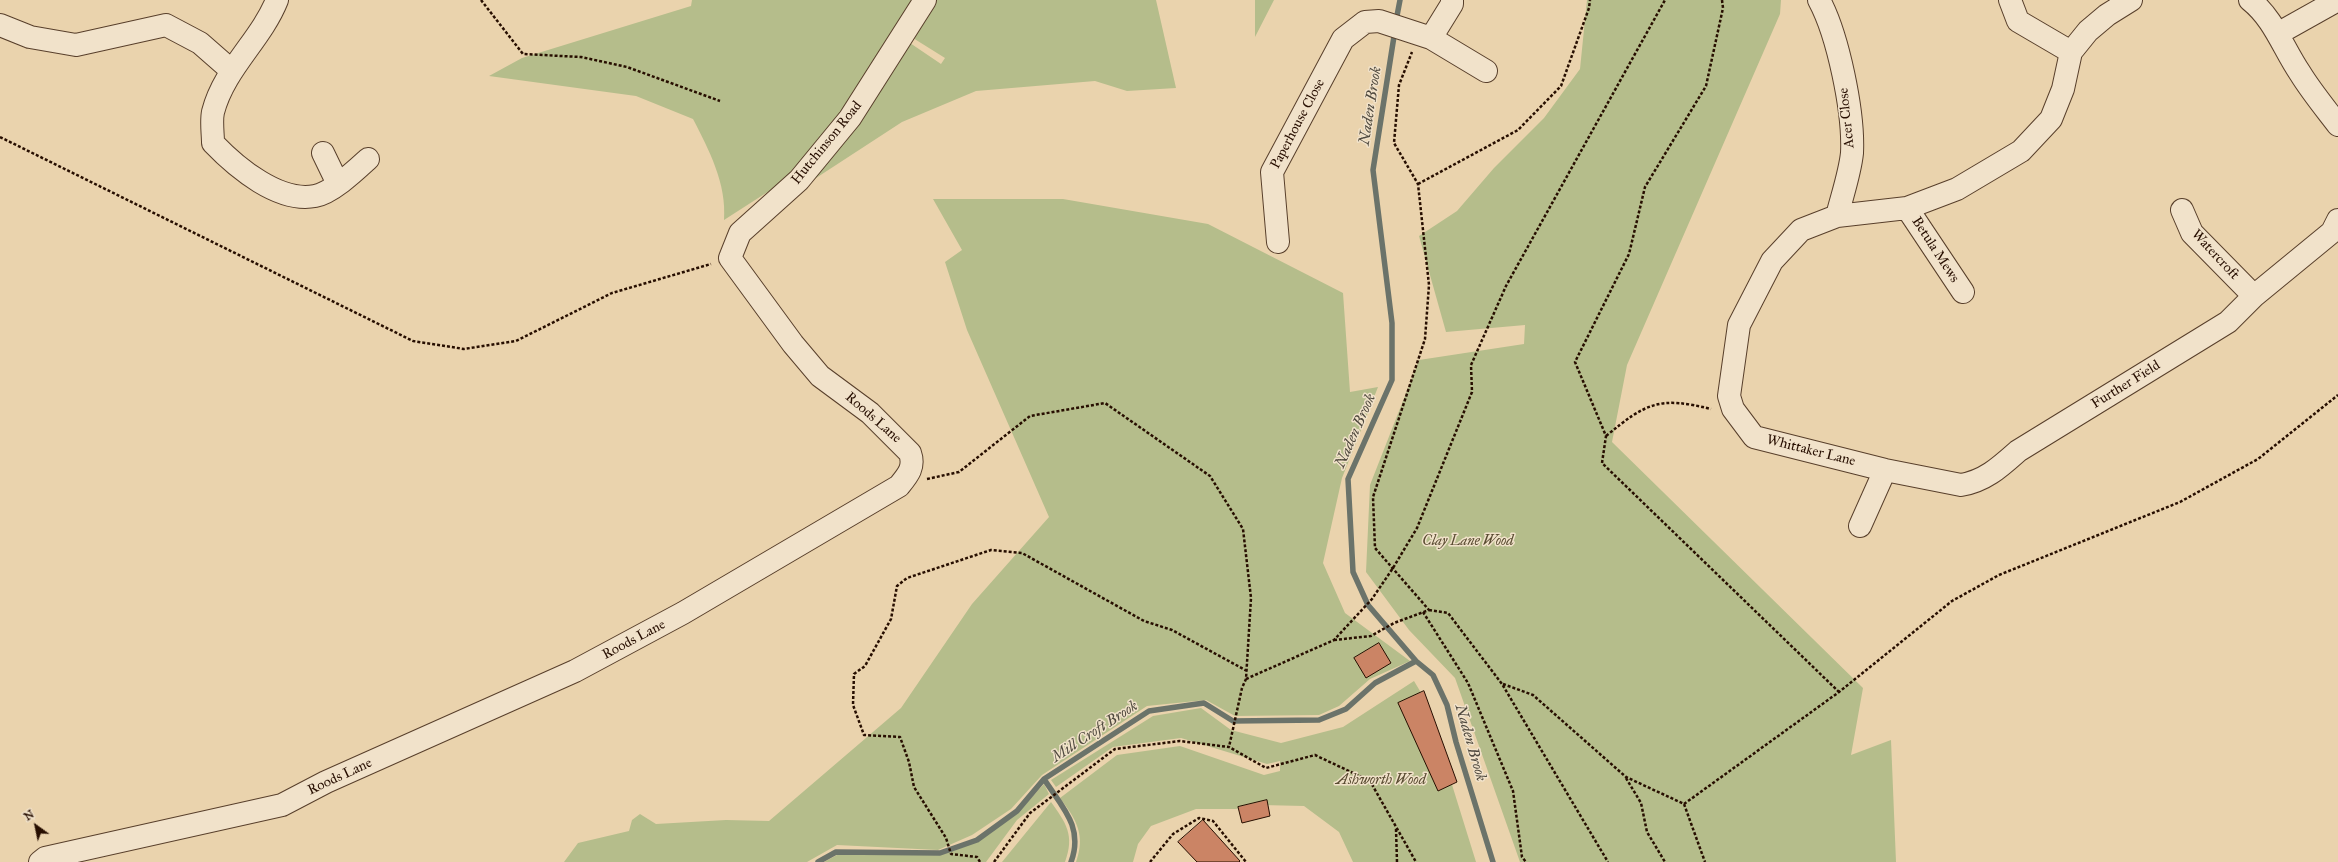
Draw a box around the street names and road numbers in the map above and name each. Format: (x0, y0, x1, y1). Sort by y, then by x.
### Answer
street label: Paperhouse Close (1267, 76, 1329, 172)
street label: Acer Close (1835, 87, 1859, 149)
street label: Hutchinson Road (788, 98, 866, 188)
street label: Betula Mews (1908, 214, 1962, 286)
street label: Watercroft (2188, 226, 2242, 284)
street label: Further Field (2088, 357, 2164, 413)
street label: Roods Lane (842, 389, 904, 447)
street label: Whittaker Lane (1765, 432, 1857, 470)
street label: Roods Lane (600, 616, 668, 664)
street label: Roods Lane (305, 755, 375, 799)

